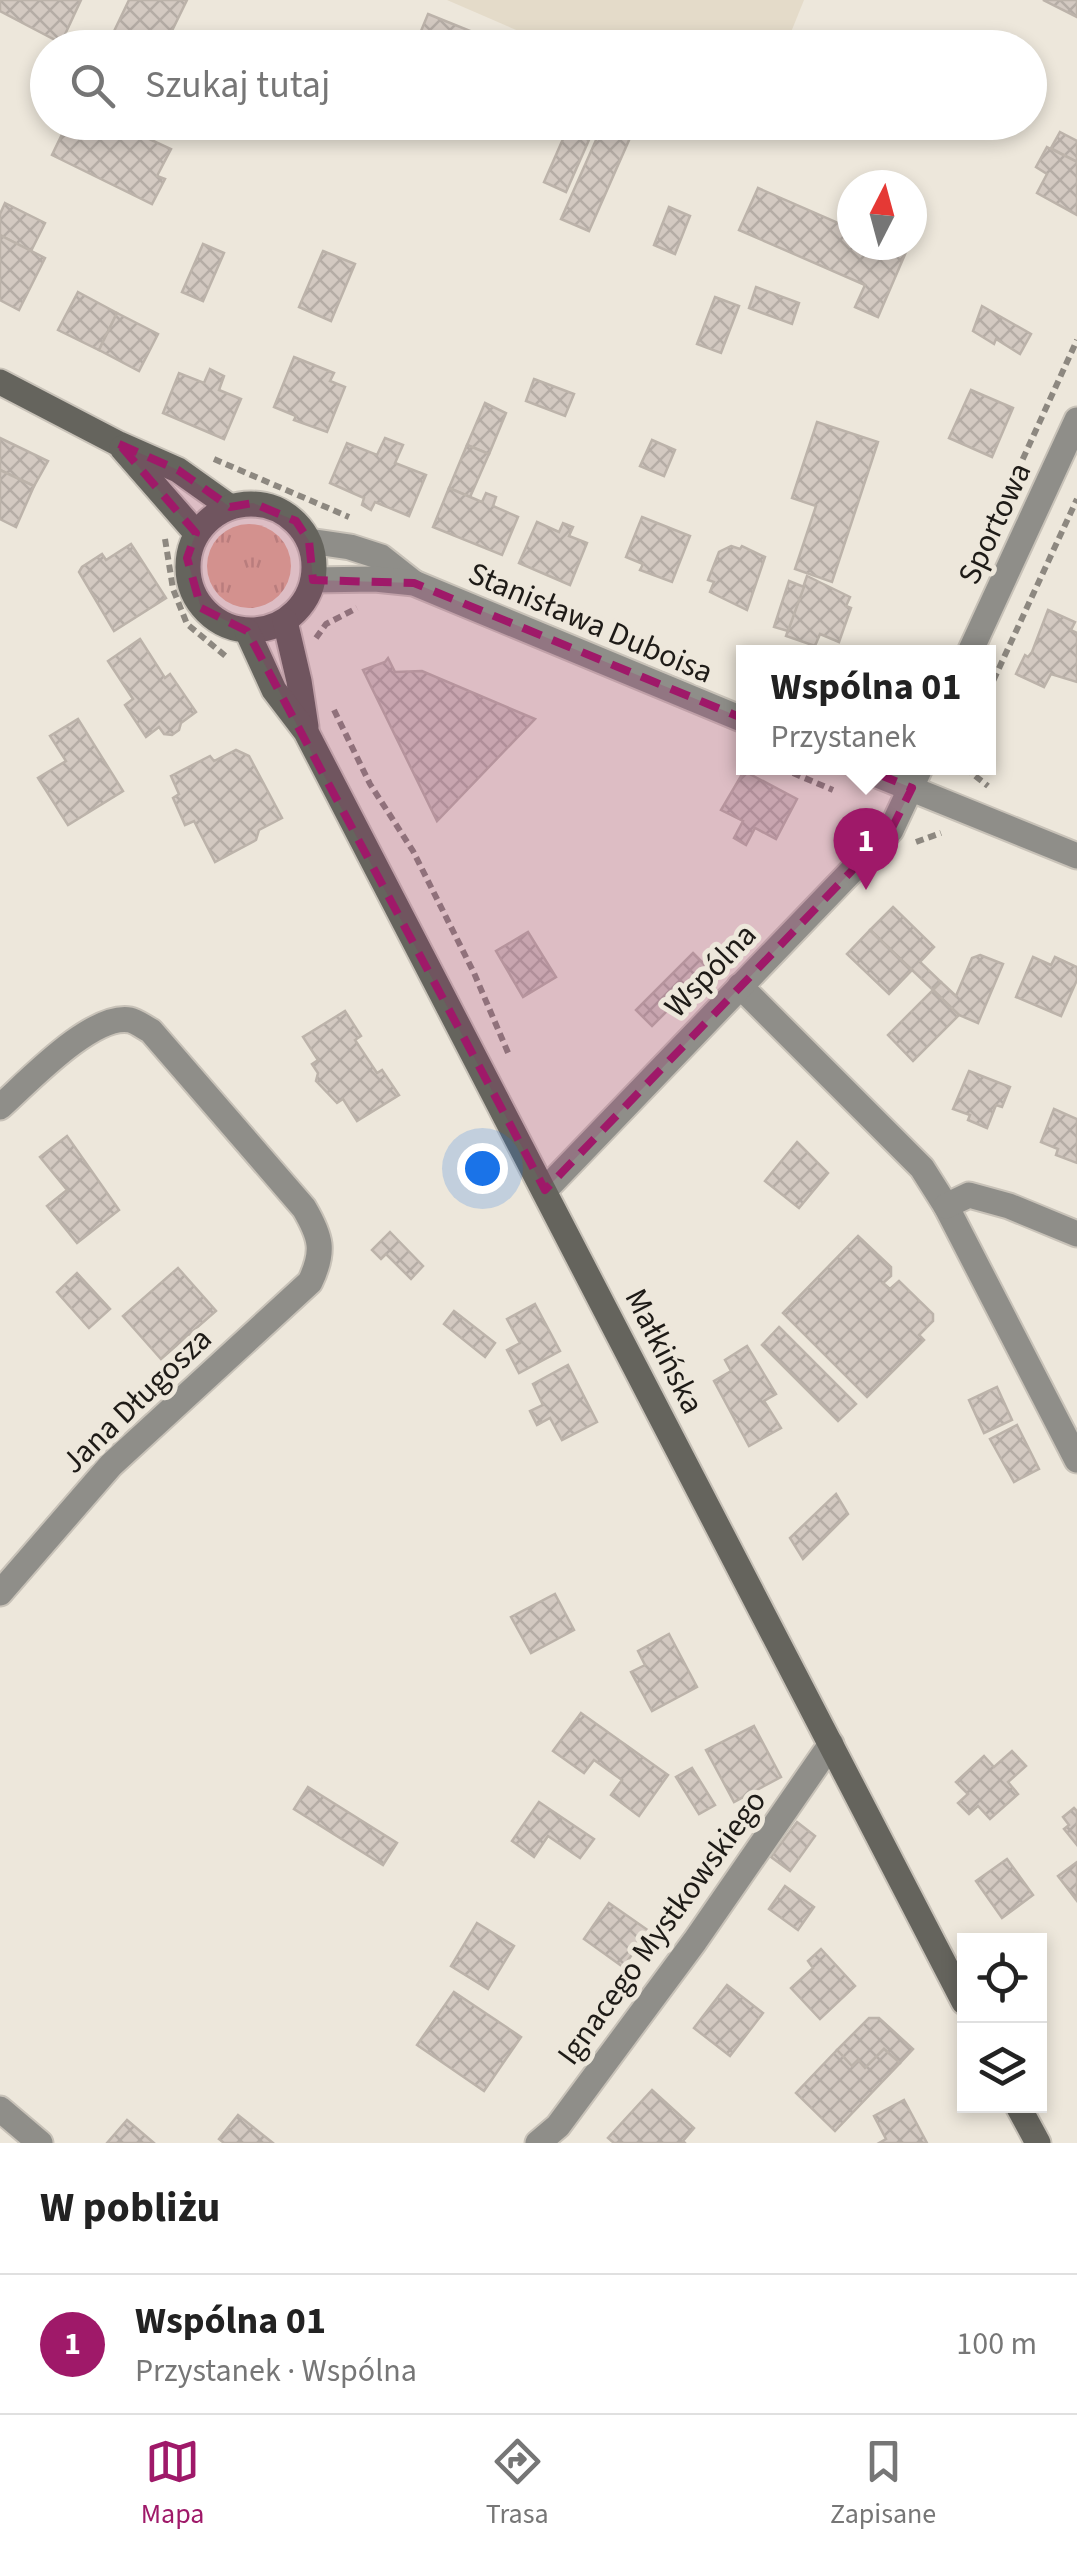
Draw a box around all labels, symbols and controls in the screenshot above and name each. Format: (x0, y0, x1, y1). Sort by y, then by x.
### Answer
search box (30, 30, 1047, 140)
icon: search (65, 58, 120, 113)
text: Szukaj tutaj (145, 58, 330, 112)
north arrow (837, 170, 927, 260)
street label: Sportowa (947, 455, 1043, 592)
street label: Stanisława Duboisa (461, 551, 720, 695)
popup (736, 645, 996, 775)
text: Wspólna 01 (771, 660, 961, 714)
text: Przystanek (771, 714, 916, 760)
pin: 1 (834, 808, 898, 890)
street label: Wspólna (654, 913, 767, 1028)
your location (457, 1143, 508, 1194)
street label: Małkińska (613, 1281, 715, 1422)
street label: Jana Długosza (51, 1317, 222, 1484)
street label: Ignacego Mystkowskiego (546, 1781, 777, 2075)
map controls (957, 1933, 1047, 2113)
button: locate (957, 1933, 1047, 2023)
button: layers (957, 2023, 1047, 2113)
text: W pobliżu (40, 2178, 220, 2238)
text: Wspólna 01 (135, 2294, 326, 2348)
text: 1 (64, 2321, 81, 2367)
text: 100 m (956, 2321, 1037, 2367)
text: Przystanek · Wspólna (135, 2348, 417, 2394)
tab: Mapa (141, 2434, 204, 2534)
tab: Trasa (486, 2434, 549, 2534)
tab: Zapisane (830, 2434, 936, 2534)

